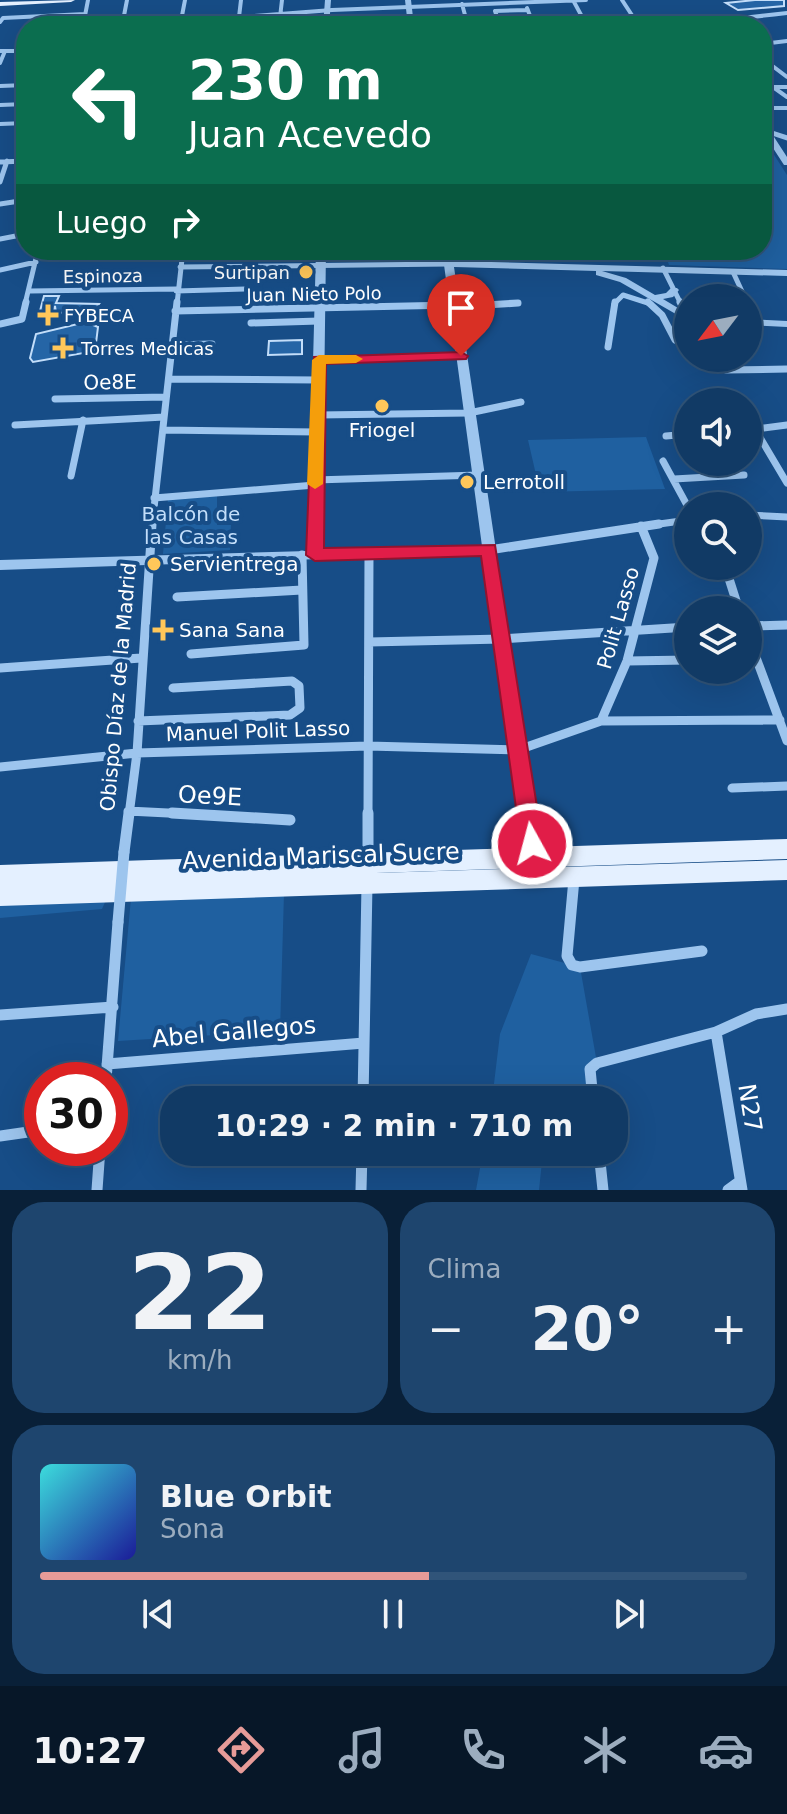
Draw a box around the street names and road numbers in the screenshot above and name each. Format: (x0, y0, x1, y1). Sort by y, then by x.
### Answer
street label: Espinoza (63, 265, 143, 287)
street label: Juan Nieto Polo (245, 282, 382, 306)
street label: Oe8E (83, 370, 137, 394)
street label: Obispo Díaz de la Madrid (95, 561, 141, 813)
street label: Polit Lasso (592, 564, 644, 672)
street label: Manuel Polit Lasso (165, 716, 351, 746)
street label: Oe9E (177, 780, 243, 812)
street label: Avenida Mariscal Sucre (182, 837, 460, 875)
street label: Abel Gallegos (151, 1011, 317, 1053)
street label: N27 (732, 1082, 768, 1134)

